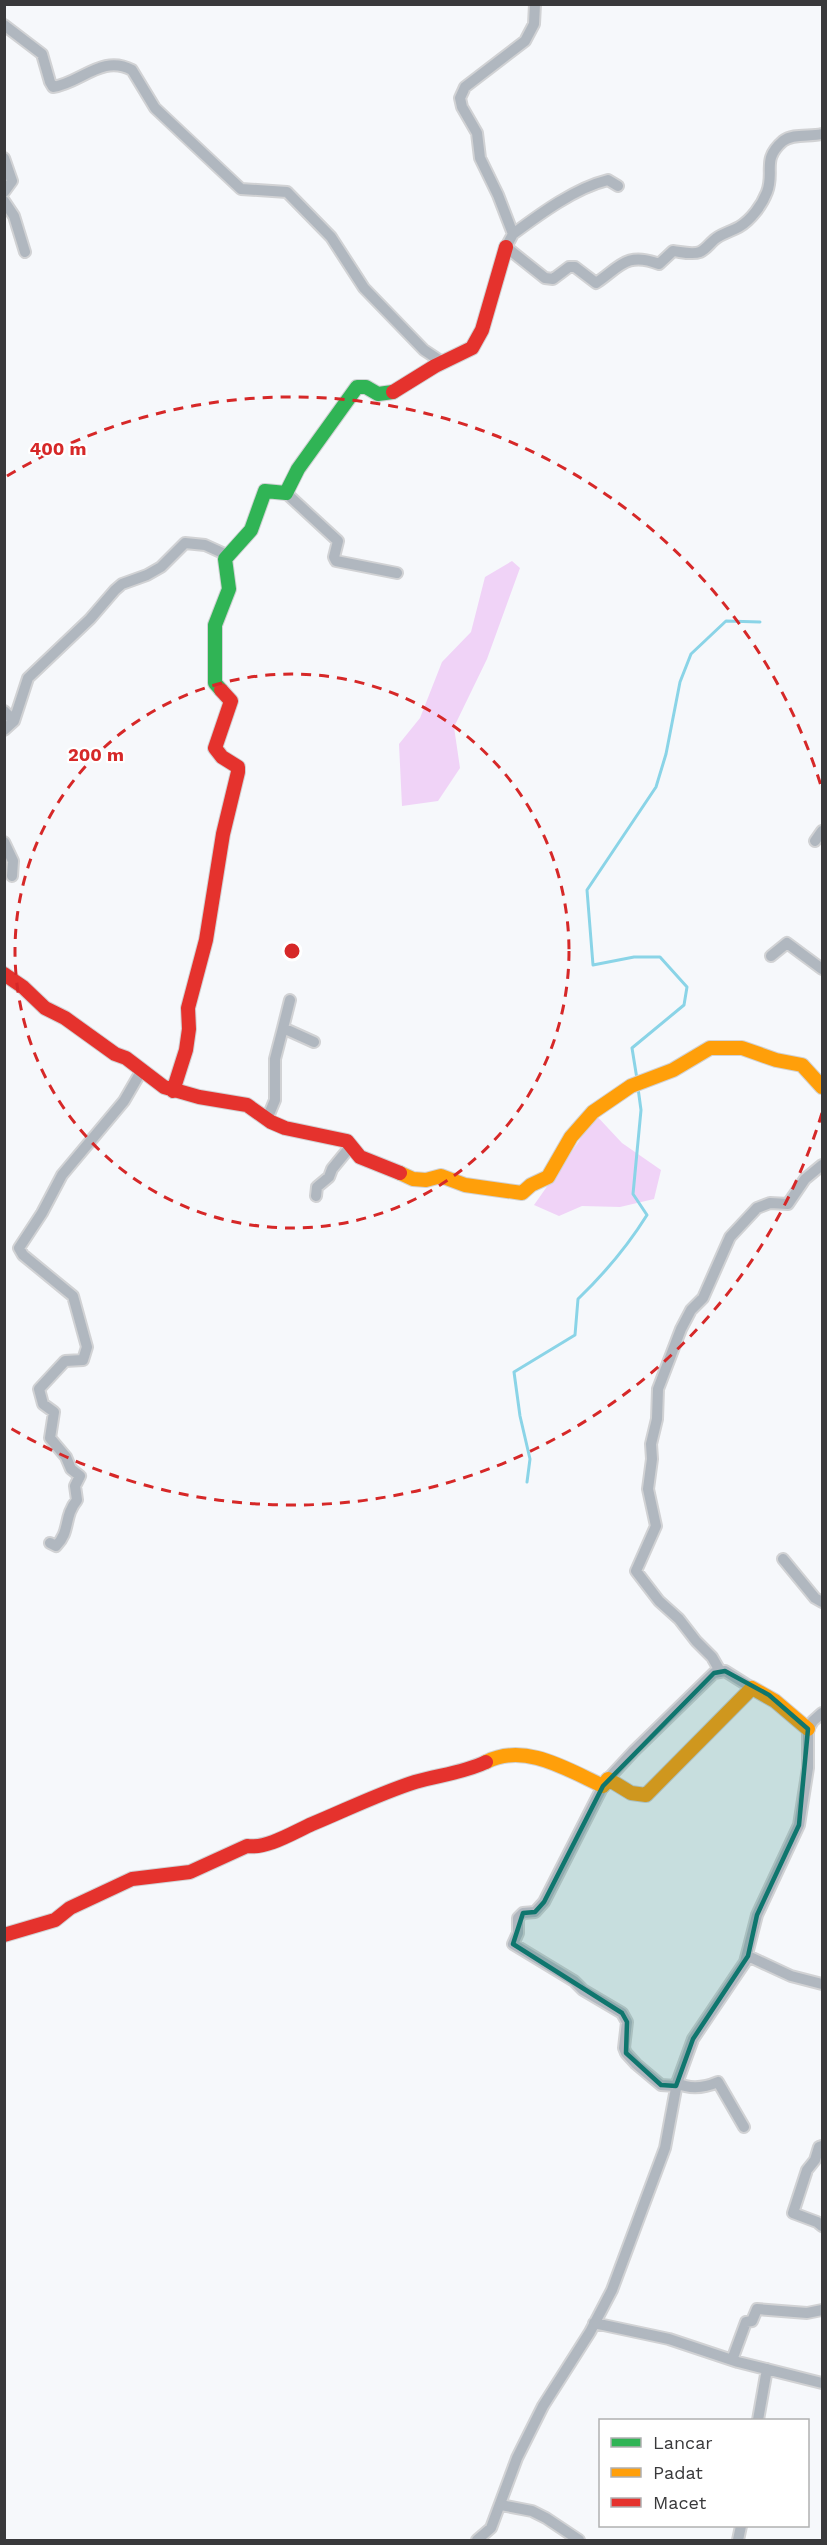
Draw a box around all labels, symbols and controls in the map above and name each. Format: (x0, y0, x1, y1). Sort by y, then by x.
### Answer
text: 400 m (30, 438, 86, 459)
text: 200 m (68, 744, 124, 765)
centre of rings (282, 941, 302, 961)
legend (599, 2419, 809, 2527)
text: Lancar (653, 2432, 713, 2453)
text: Padat (653, 2462, 703, 2483)
text: Macet (653, 2492, 707, 2513)

